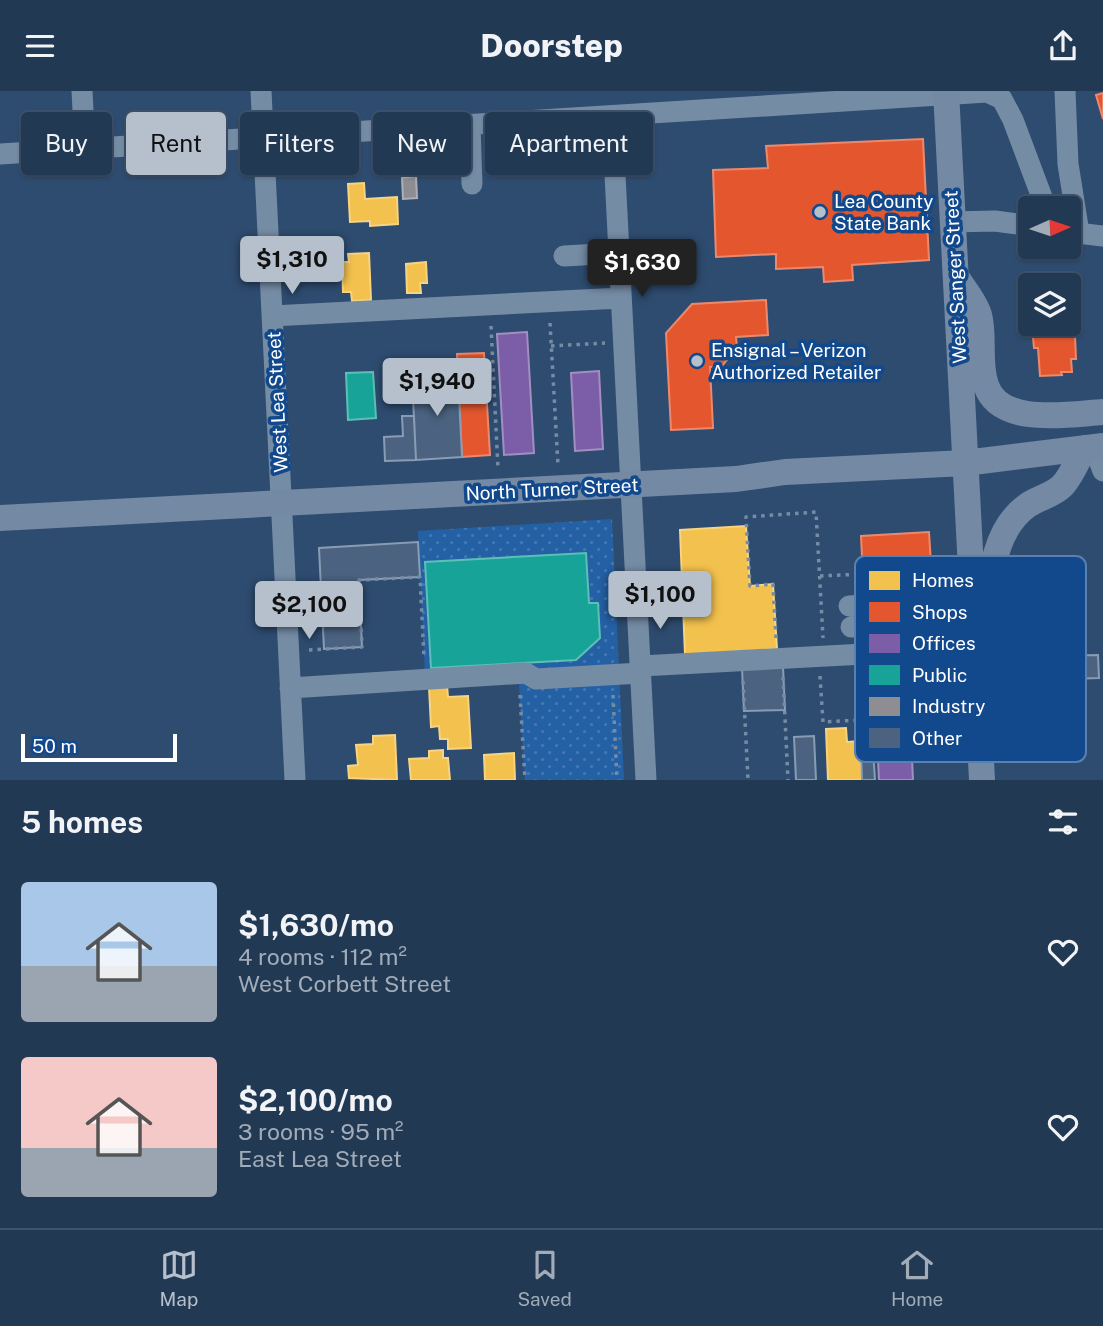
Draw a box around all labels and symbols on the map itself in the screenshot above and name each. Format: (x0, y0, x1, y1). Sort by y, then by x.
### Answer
place label: Lea County State Bank (834, 190, 933, 234)
street label: West Sanger Street (939, 190, 971, 364)
north arrow (1018, 196, 1082, 259)
marker: Lea County State Bank (812, 204, 828, 220)
pin: $1,310 (235, 237, 349, 296)
pin: $1,630 (585, 239, 699, 299)
street label: West Lea Street (262, 331, 292, 473)
place label: Ensignal – Verizon Authorized Retailer (711, 339, 881, 383)
marker: Ensignal – Verizon Authorized Retailer (689, 353, 705, 369)
pin: $1,940 (380, 359, 494, 418)
street label: North Turner Street (465, 473, 639, 505)
legend (855, 556, 1086, 762)
text: Homes (912, 569, 974, 591)
pin: $1,100 (603, 571, 717, 631)
pin: $2,100 (252, 581, 366, 641)
text: Shops (912, 601, 967, 623)
text: Offices (912, 632, 976, 654)
text: Public (912, 664, 967, 686)
text: Industry (912, 695, 985, 717)
text: Other (912, 727, 962, 749)
scale bar (21, 731, 177, 763)

